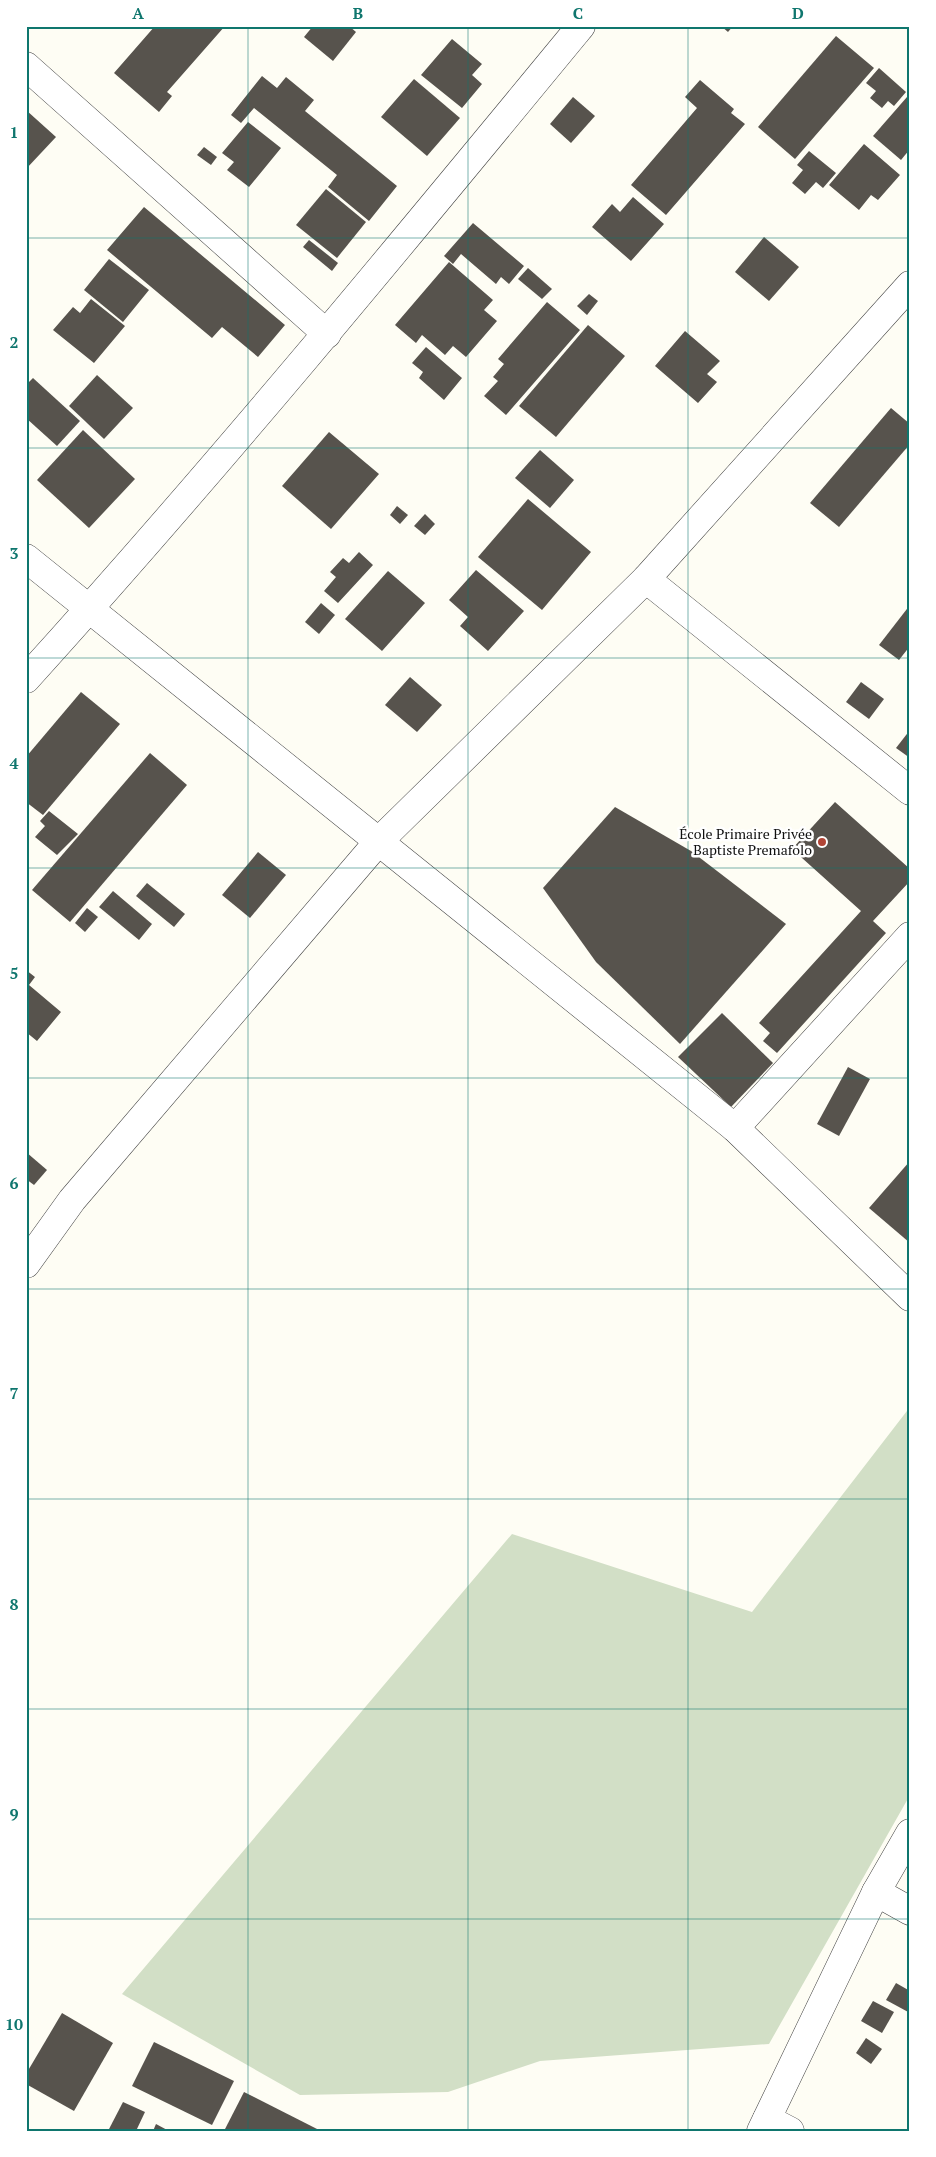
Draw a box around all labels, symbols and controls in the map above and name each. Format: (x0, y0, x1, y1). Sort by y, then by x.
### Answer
text: A (132, 2, 144, 24)
text: B (353, 2, 363, 24)
text: C (573, 2, 583, 24)
text: D (792, 2, 804, 24)
text: 1 (9, 121, 19, 143)
text: 2 (9, 331, 19, 353)
text: 3 (9, 542, 19, 564)
text: 4 (9, 752, 19, 774)
place label: École Primaire Privée Baptiste Premafolo (679, 824, 812, 859)
marker: École Primaire Privée Baptiste Premafolo (816, 836, 828, 848)
text: 5 (9, 962, 19, 984)
text: 6 (9, 1172, 19, 1194)
text: 7 (9, 1382, 19, 1404)
text: 8 (9, 1593, 19, 1615)
text: 9 (9, 1803, 19, 1825)
text: 10 (5, 2013, 23, 2035)

